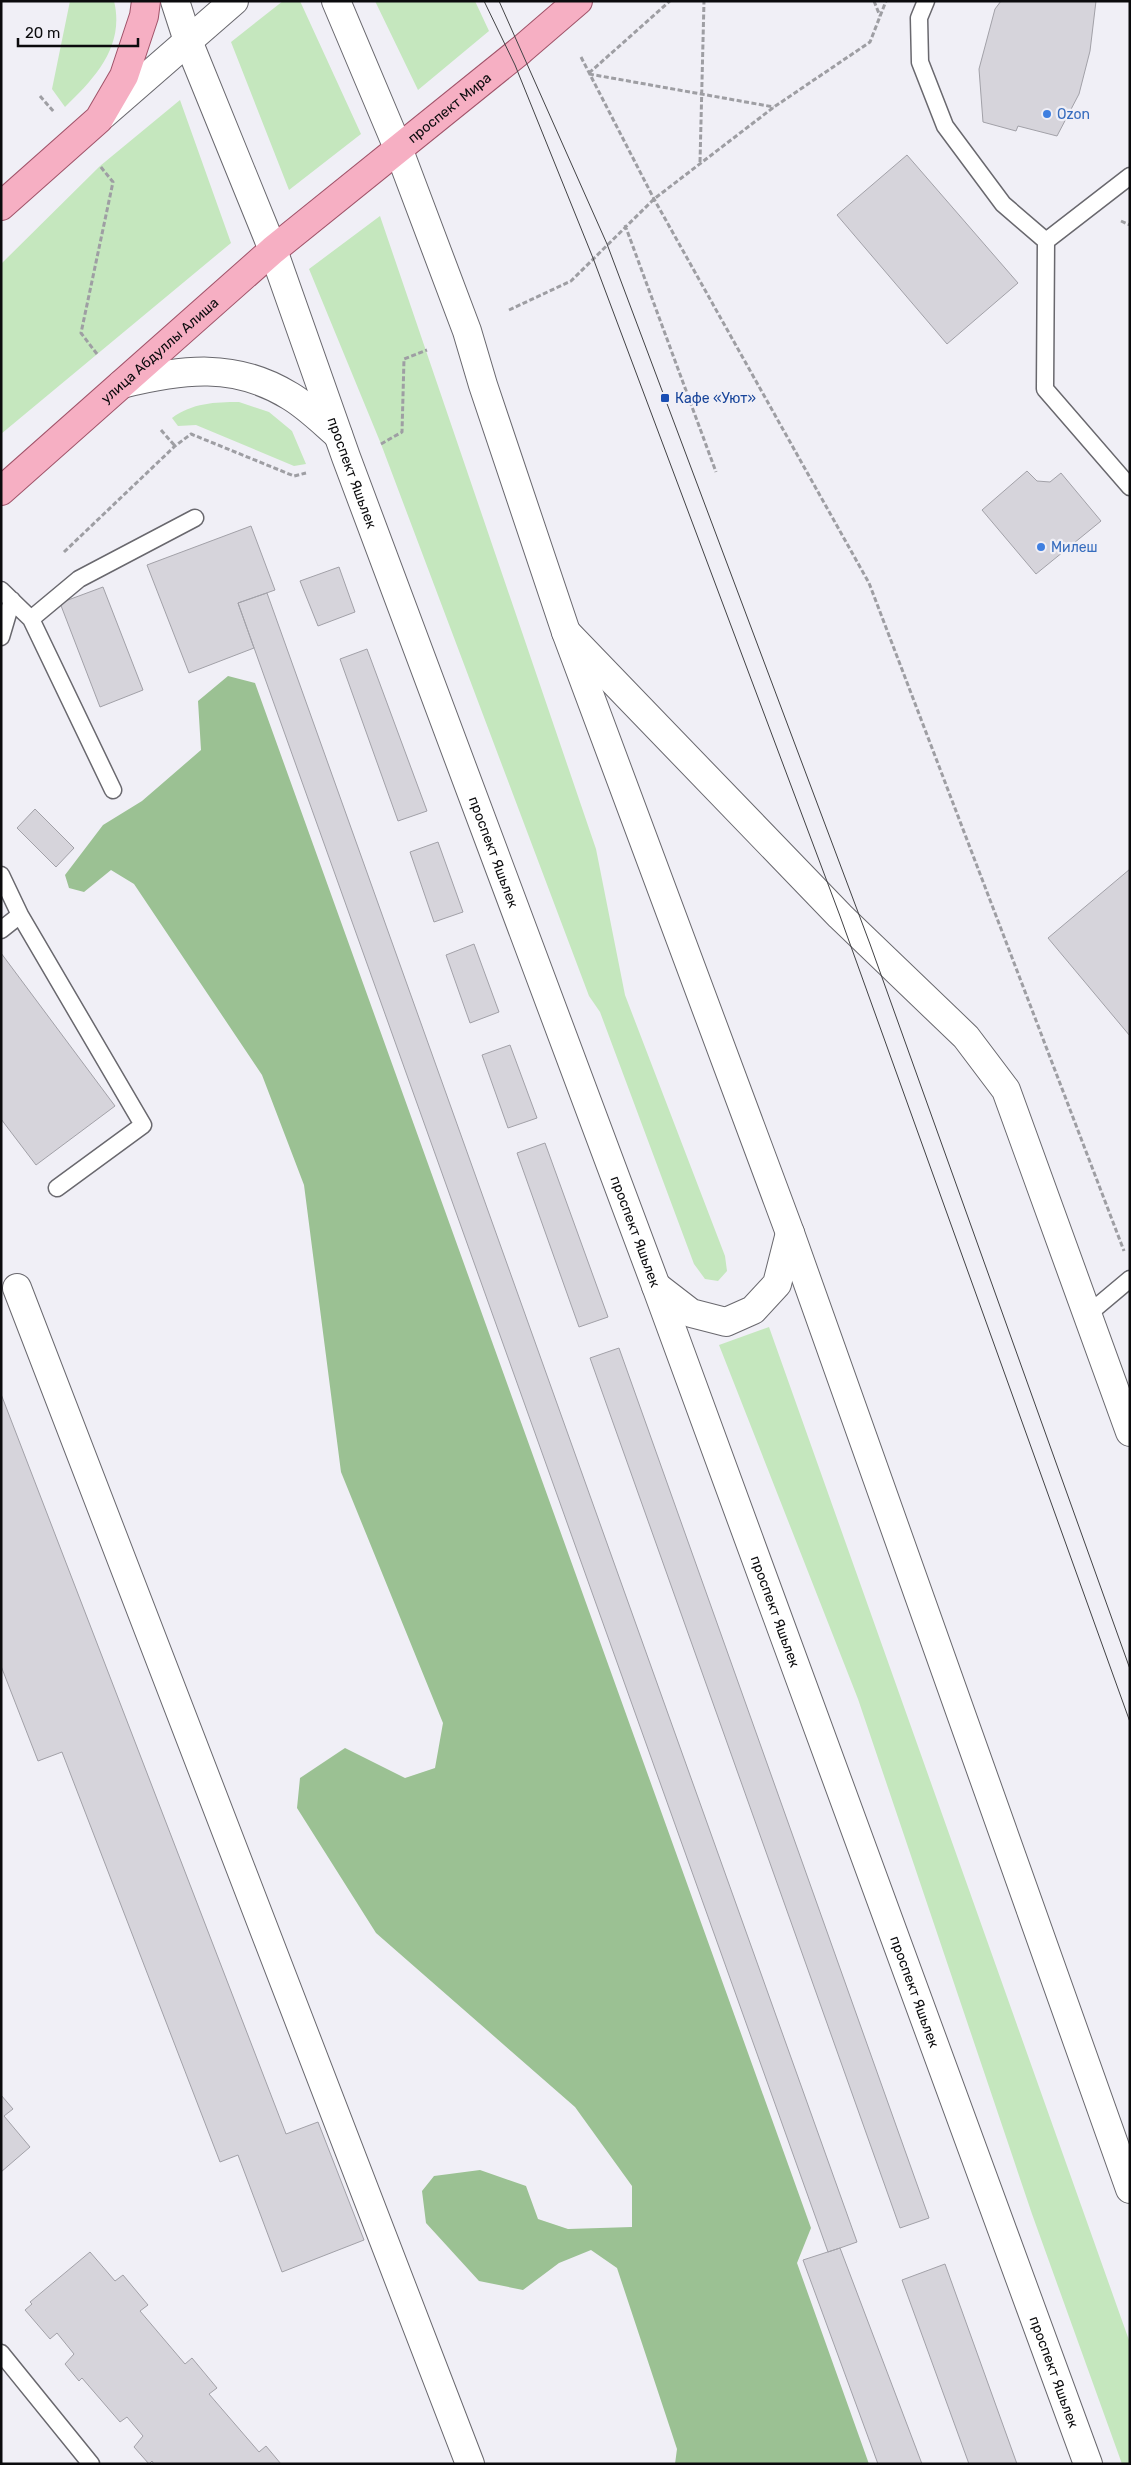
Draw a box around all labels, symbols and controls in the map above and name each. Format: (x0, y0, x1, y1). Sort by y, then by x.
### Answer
scale bar (18, 15, 138, 47)
text: 20 m (25, 24, 60, 42)
street label: проспект Мира (404, 69, 495, 147)
place label: Ozon (1057, 106, 1090, 123)
marker: Ozon (1041, 108, 1053, 120)
street label: улица Абдуллы Алиша (97, 294, 222, 407)
place label: Кафе «Уют» (675, 390, 756, 407)
marker: Кафе «Уют» (659, 392, 671, 404)
street label: проспект Яшьлек (324, 415, 381, 531)
place label: Милеш (1051, 539, 1098, 556)
marker: Милеш (1035, 541, 1047, 553)
street label: проспект Яшьлек (465, 794, 522, 911)
street label: проспект Яшьлек (607, 1173, 664, 1290)
street label: проспект Яшьлек (747, 1553, 804, 1670)
street label: проспект Яшьлек (887, 1934, 943, 2050)
street label: проспект Яшьлек (1026, 2314, 1083, 2431)

